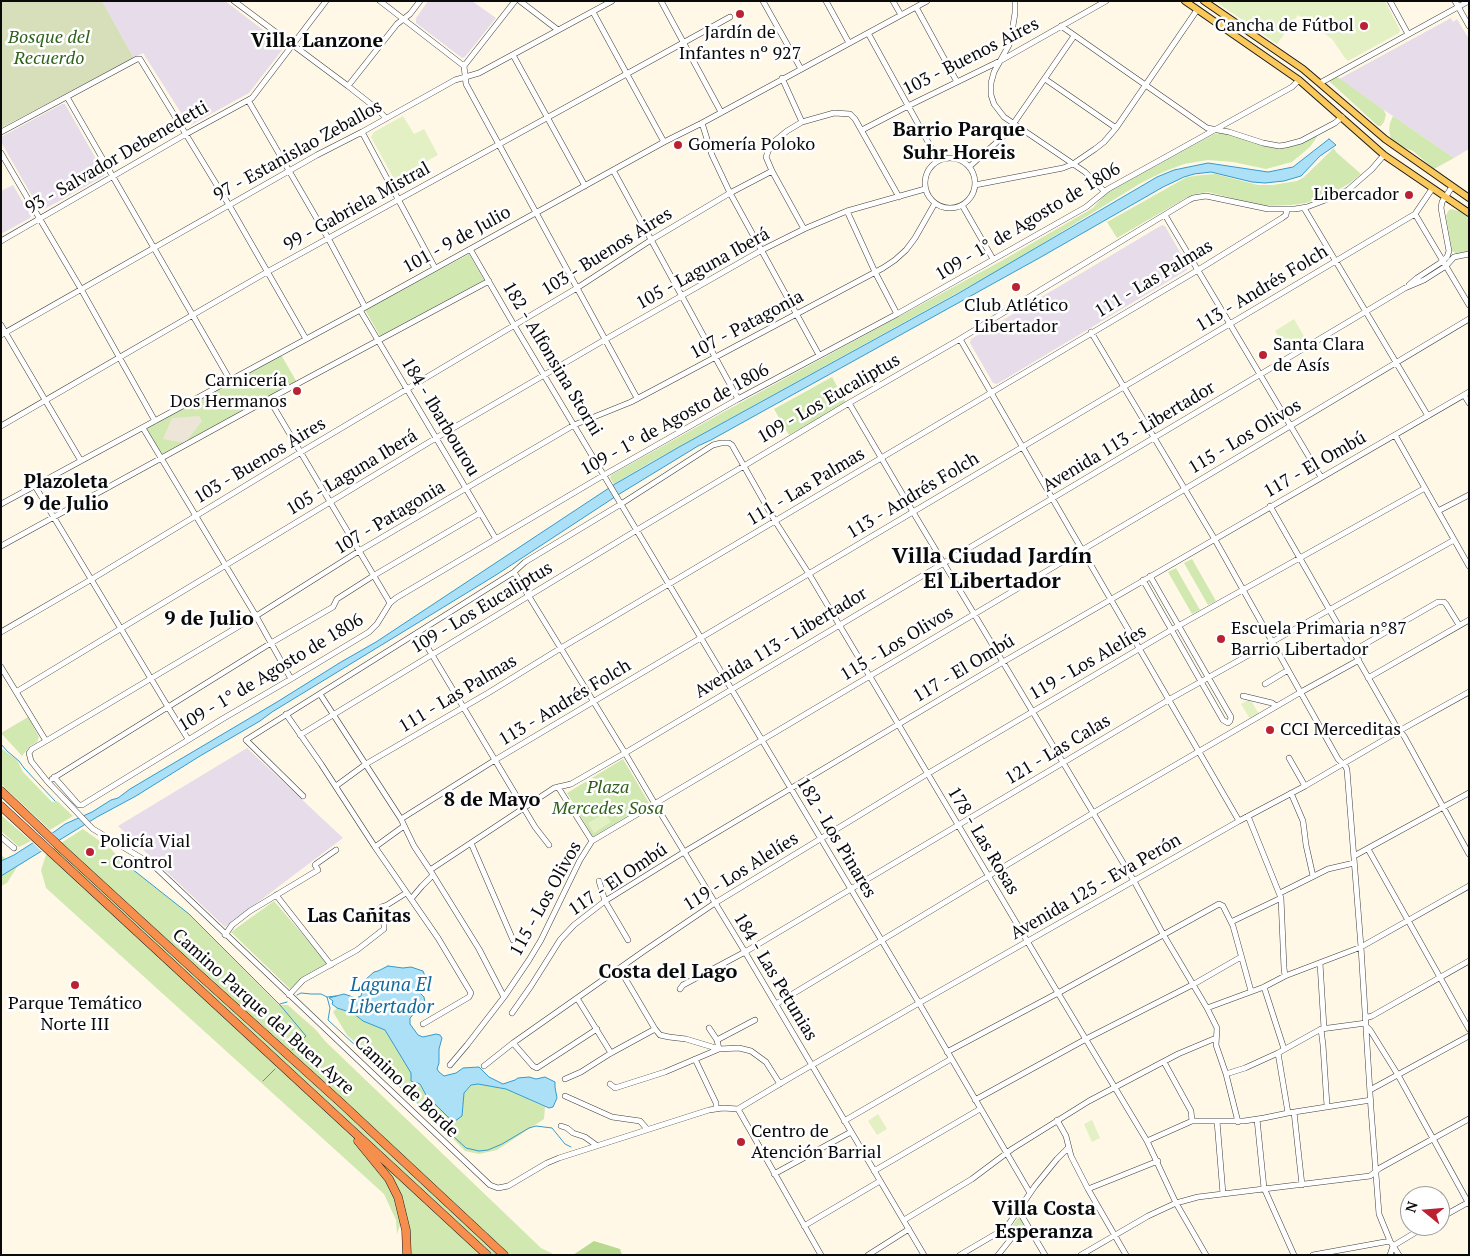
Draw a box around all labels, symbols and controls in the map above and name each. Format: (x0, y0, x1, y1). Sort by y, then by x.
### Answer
marker: Jardín de Infantes nº 927 (734, 8, 746, 20)
street label: 103 - Buenos Aires (899, 13, 1043, 101)
place label: Cancha de Fútbol (1215, 15, 1354, 37)
marker: Cancha de Fútbol (1358, 20, 1370, 32)
place label: Jardín de Infantes nº 927 (679, 22, 801, 64)
park label: Bosque del Recuerdo (8, 27, 90, 70)
district label: Villa Lanzone (251, 29, 383, 53)
street label: 97 - Estanislao Zeballos (210, 96, 386, 206)
street label: 93 - Salvador Debenedetti (22, 97, 212, 219)
district label: Barrio Parque Suhr Horeis (893, 118, 1025, 165)
place label: Gomería Poloko (688, 134, 815, 156)
marker: Gomería Poloko (672, 139, 684, 151)
street label: 99 - Gabriela Mistral (280, 158, 434, 256)
street label: 109 - 1° de Agosto de 1806 (932, 158, 1124, 286)
place label: Libercador (1314, 184, 1399, 206)
marker: Libercador (1403, 189, 1415, 201)
street label: 101 - 9 de Julio (399, 202, 515, 278)
street label: 103 - Buenos Aires (538, 203, 676, 301)
street label: 105 - Laguna Iberá (632, 223, 774, 315)
street label: 111 - Las Palmas (1091, 235, 1217, 323)
street label: 113 - Andrés Folch (1192, 241, 1332, 337)
street label: 182 - Alfonsina Storni (497, 278, 607, 440)
marker: Club Atlético Libertador (1010, 281, 1022, 293)
street label: 107 - Patagonia (687, 286, 807, 364)
place label: Club Atlético Libertador (964, 295, 1068, 338)
place label: Santa Clara de Asís (1273, 334, 1365, 376)
street label: 109 - Los Eucaliptus (754, 349, 904, 449)
marker: Santa Clara de Asís (1257, 349, 1269, 361)
street label: 184 - Ibarbourou (396, 354, 484, 480)
street label: 109 - 1° de Agosto de 1806 (577, 359, 773, 481)
place label: Carnicería Dos Hermanos (170, 370, 287, 412)
street label: Avenida 113 - Libertador (1039, 377, 1219, 497)
marker: Carnicería Dos Hermanos (291, 385, 303, 397)
street label: 115 - Los Olivos (1185, 395, 1305, 479)
street label: 103 - Buenos Aires (190, 413, 330, 509)
street label: 105 - Laguna Iberá (282, 425, 422, 521)
street label: 117 - El Ombú (1260, 427, 1370, 503)
street label: 111 - Las Palmas (743, 443, 869, 531)
street label: 113 - Andrés Folch (843, 448, 983, 544)
district label: Plazoleta 9 de Julio (23, 472, 109, 516)
street label: 107 - Patagonia (331, 476, 449, 560)
district label: Villa Ciudad Jardín El Libertador (892, 544, 1092, 596)
street label: 109 - Los Eucaliptus (407, 557, 557, 659)
street label: Avenida 113 - Libertador (691, 583, 871, 703)
street label: 115 - Los Olivos (837, 602, 957, 686)
district label: 9 de Julio (164, 607, 254, 631)
street label: 109 - 1° de Agosto de 1806 (175, 609, 367, 737)
place label: Escuela Primaria n°87 Barrio Libertador (1231, 618, 1407, 660)
street label: 119 - Los Alelíes (1026, 621, 1150, 705)
street label: 117 - El Ombú (909, 630, 1019, 708)
marker: Escuela Primaria n°87 Barrio Libertador (1215, 633, 1227, 645)
street label: 111 - Las Palmas (395, 650, 521, 738)
street label: 113 - Andrés Folch (495, 655, 635, 751)
street label: 121 - Las Calas (1001, 710, 1115, 790)
place label: CCI Merceditas (1280, 719, 1401, 741)
marker: CCI Merceditas (1264, 724, 1276, 736)
street label: 182 - Los Pinares (791, 774, 881, 902)
park label: Plaza Mercedes Sosa (552, 777, 664, 820)
street label: 178 - Las Rosas (942, 783, 1024, 899)
district label: 8 de Mayo (444, 788, 540, 812)
street label: 119 - Los Alelíes (679, 828, 803, 916)
street label: Avenida 125 - Eva Perón (1007, 829, 1185, 945)
place label: Policía Vial - Control (100, 831, 190, 874)
street label: 115 - Los Olivos (506, 838, 586, 960)
street label: 117 - El Ombú (565, 839, 671, 921)
marker: Policía Vial - Control (84, 846, 96, 858)
district label: Las Cañitas (307, 906, 411, 928)
street label: 184 - Las Petunias (728, 909, 822, 1045)
street label: Camino Parque del Buen Ayre (168, 925, 358, 1099)
district label: Costa del Lago (599, 960, 737, 984)
water label: Laguna El Libertador (348, 975, 434, 1019)
marker: Parque Temático Norte III (69, 979, 81, 991)
place label: Parque Temático Norte III (8, 993, 142, 1036)
street label: Camino de Borde (349, 1032, 463, 1142)
place label: Centro de Atención Barrial (751, 1121, 882, 1164)
marker: Centro de Atención Barrial (735, 1136, 747, 1148)
north arrow (1400, 1186, 1450, 1236)
district label: Villa Costa Esperanza (992, 1197, 1096, 1244)
text: N (1400, 1199, 1422, 1215)

